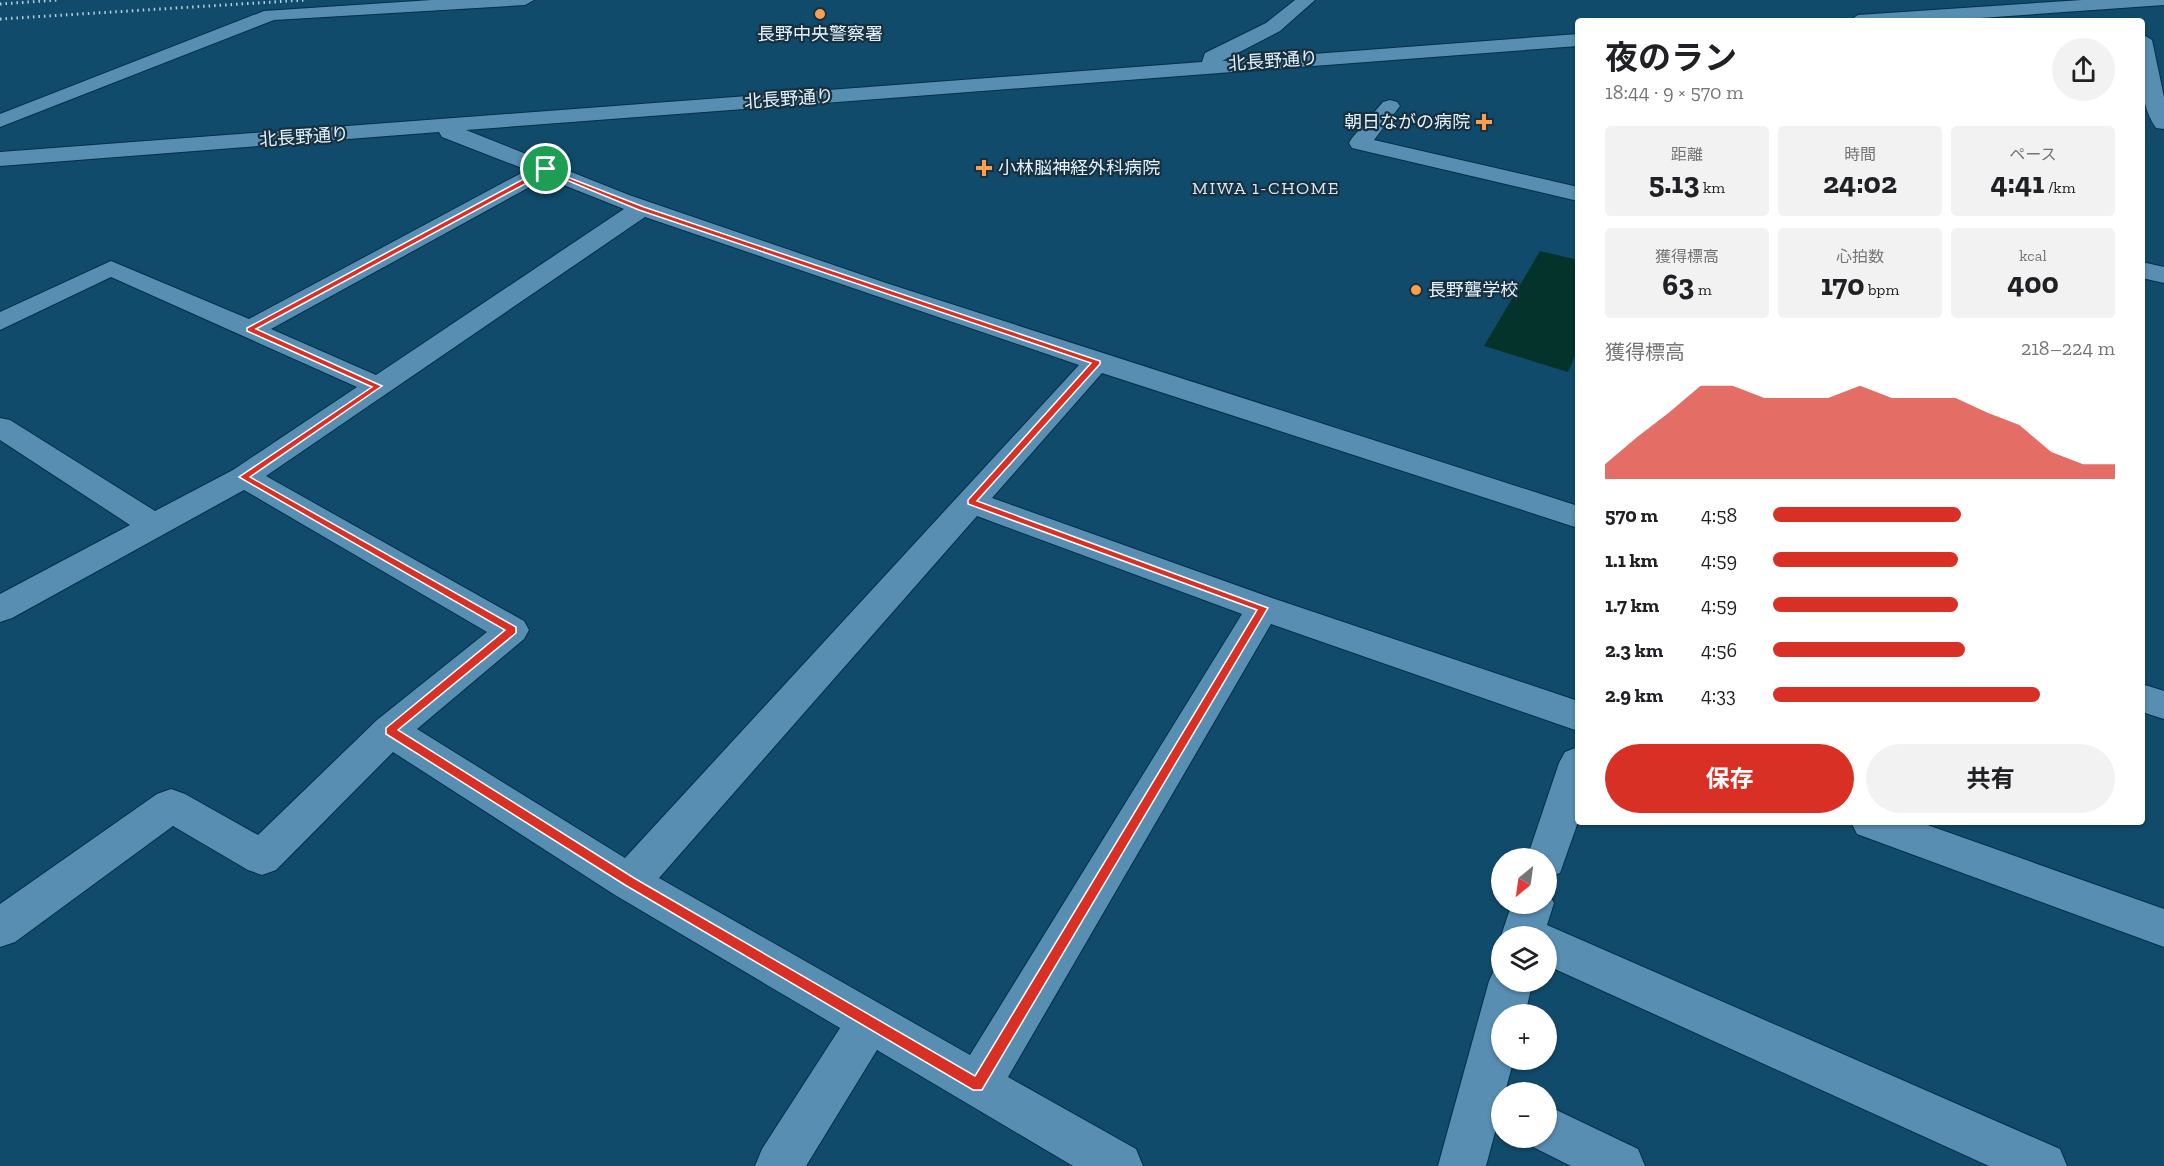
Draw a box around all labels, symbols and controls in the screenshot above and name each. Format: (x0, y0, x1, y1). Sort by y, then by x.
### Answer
marker: 長野中央警察署 (813, 7, 827, 21)
place label: 長野中央警察署 (757, 23, 883, 45)
text: 夜のラン (1605, 38, 1737, 77)
button: share (2052, 38, 2115, 101)
street label: 北長野通り (1227, 47, 1319, 75)
text: 18:44 · 9 × 570 m (1605, 80, 1743, 104)
street label: 北長野通り (743, 85, 835, 113)
place label: 朝日ながの病院 (1344, 111, 1470, 133)
marker: 朝日ながの病院 (1475, 113, 1493, 131)
street label: 北長野通り (258, 123, 350, 151)
pin (520, 143, 571, 194)
text: 距離 (1671, 145, 1703, 164)
text: 時間 (1844, 145, 1876, 164)
text: ペース (2009, 145, 2057, 164)
icon: arrive (529, 152, 562, 185)
place label: 小林脳神経外科病院 (998, 157, 1160, 179)
marker: 小林脳神経外科病院 (975, 159, 993, 177)
text: 5.13 (1649, 165, 1699, 201)
text: 24:02 (1823, 165, 1897, 201)
text: 4:41 (1991, 165, 2044, 201)
district label: MIWA 1-CHOME (1192, 177, 1340, 199)
text: km (1699, 178, 1725, 197)
text: /km (2044, 178, 2075, 197)
text: kcal (2019, 246, 2047, 265)
text: 獲得標高 (1655, 247, 1719, 266)
text: 心拍数 (1836, 247, 1884, 266)
text: 400 (2007, 265, 2059, 301)
text: 63 (1662, 267, 1694, 303)
text: 170 (1821, 267, 1864, 303)
place label: 長野聾学校 (1428, 279, 1518, 301)
text: m (1694, 280, 1712, 299)
text: bpm (1864, 280, 1899, 299)
marker: 長野聾学校 (1409, 283, 1423, 297)
text: 218–224 m (2021, 336, 2115, 360)
text: 獲得標高 (1605, 340, 1685, 364)
text: 570 m (1605, 503, 1658, 527)
text: 4:58 (1701, 503, 1737, 527)
text: 1.1 km (1605, 548, 1658, 572)
text: 4:59 (1701, 548, 1737, 572)
text: 1.7 km (1605, 593, 1659, 617)
text: 4:59 (1701, 593, 1737, 617)
text: 2.3 km (1605, 638, 1663, 662)
text: 4:56 (1701, 638, 1737, 662)
text: 2.9 km (1605, 683, 1663, 707)
text: 4:33 (1701, 683, 1736, 707)
button: 保存 (1605, 744, 1854, 813)
button: 共有 (1866, 744, 2115, 813)
north arrow (1491, 848, 1557, 914)
map controls (1491, 848, 1557, 1148)
button: layers (1491, 926, 1557, 992)
button: + (1491, 1004, 1557, 1070)
button: − (1491, 1082, 1557, 1148)

